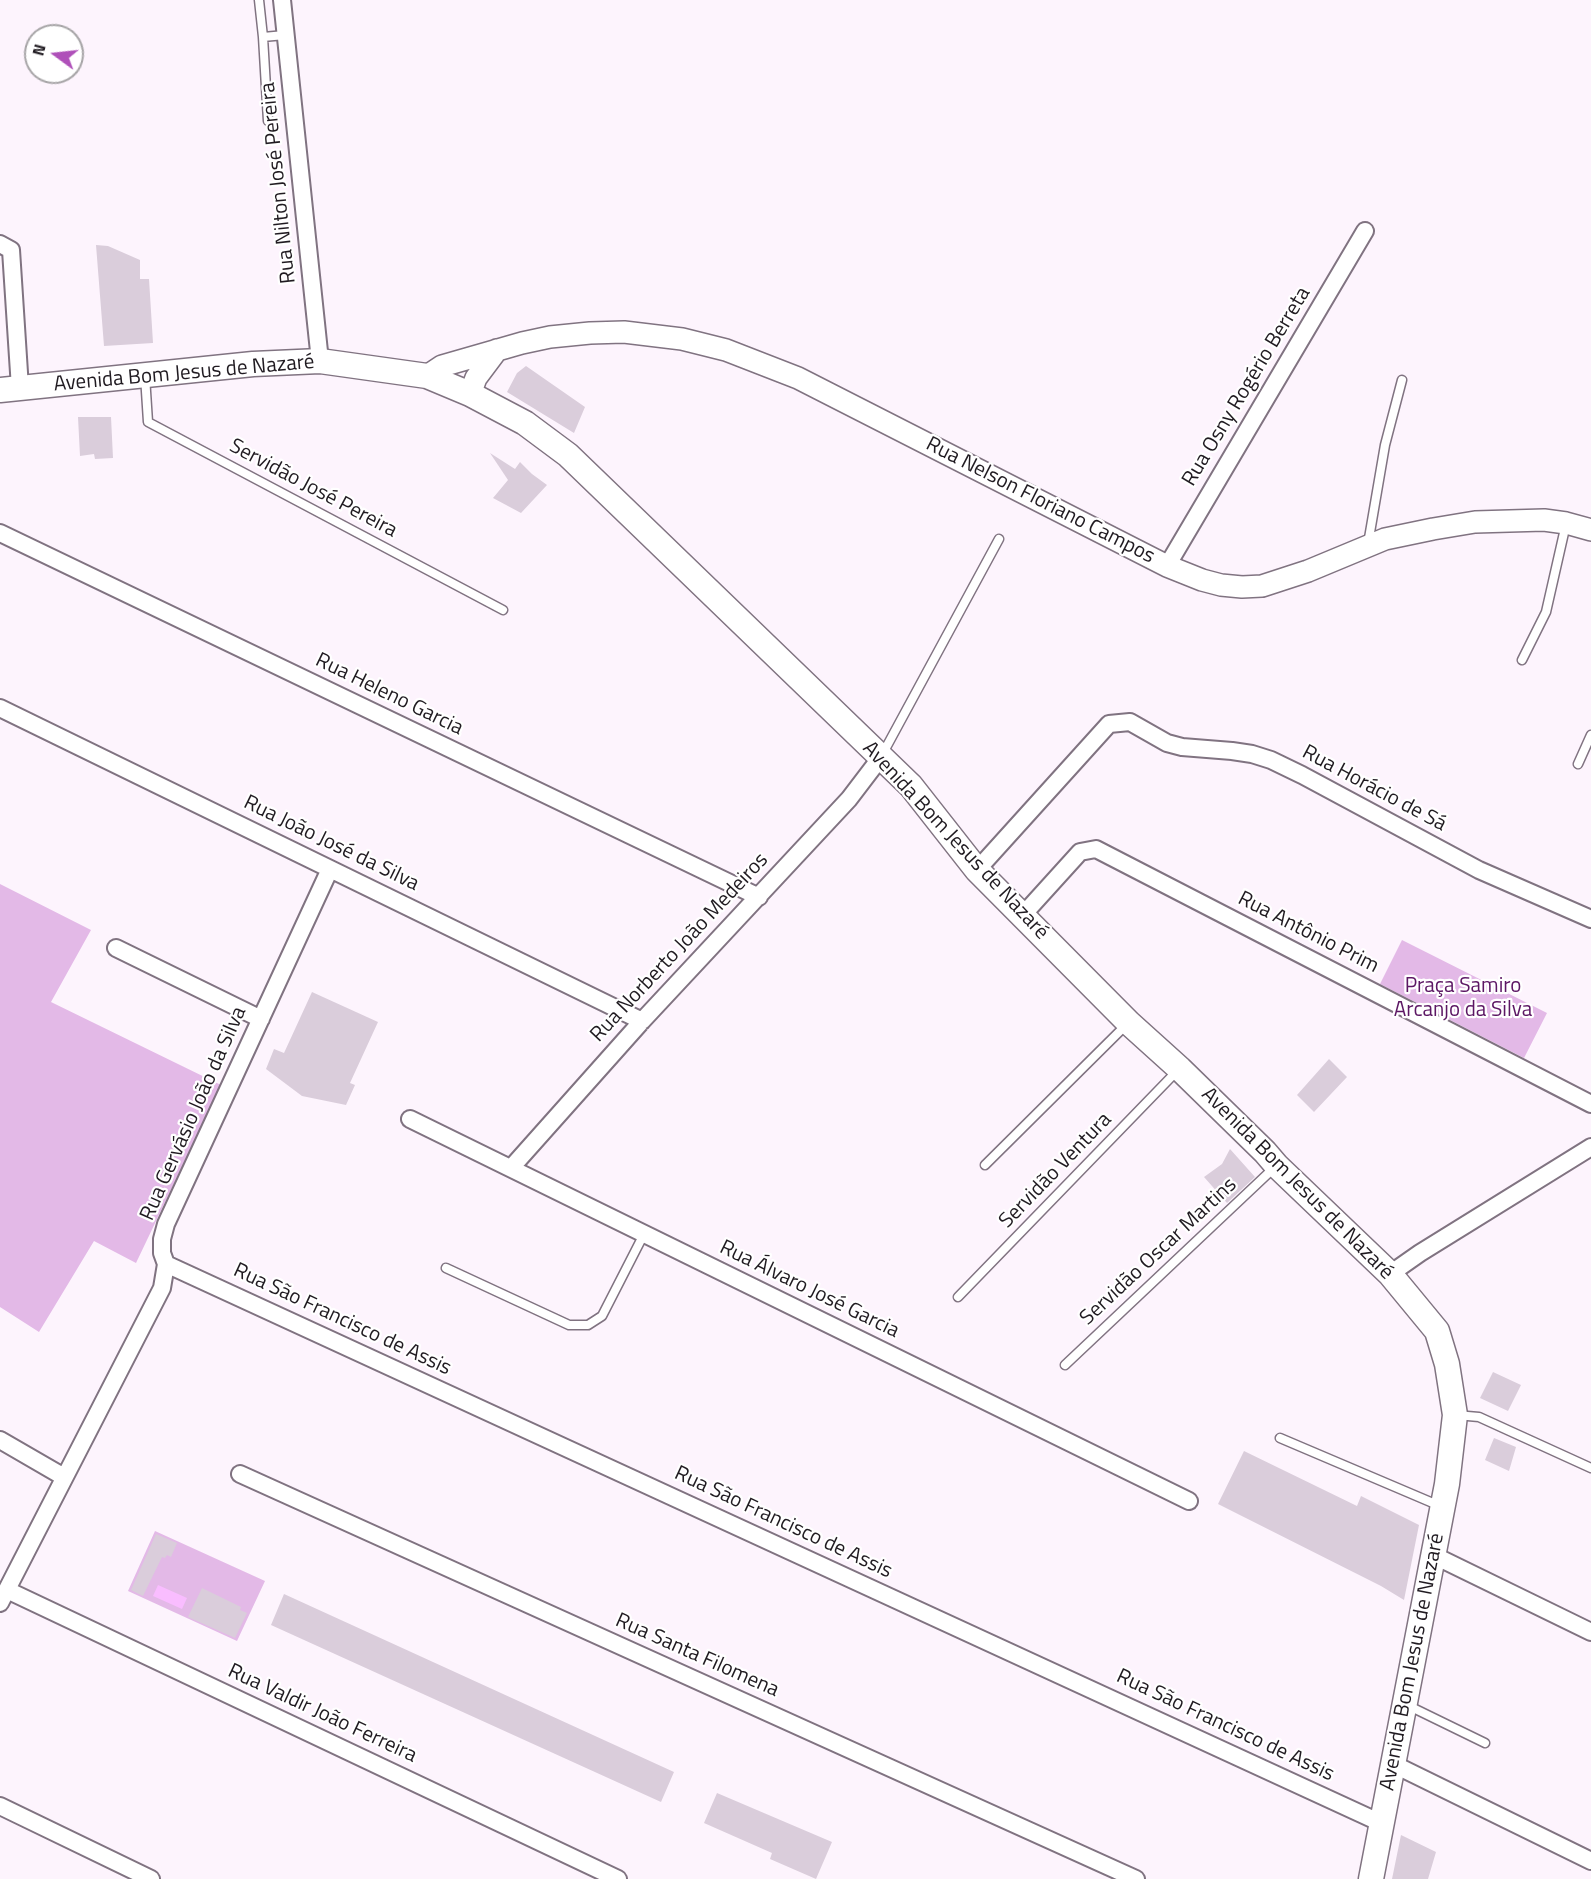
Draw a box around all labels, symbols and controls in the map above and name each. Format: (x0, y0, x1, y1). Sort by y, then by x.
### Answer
north arrow (24, 24, 84, 84)
text: N (26, 41, 52, 58)
street label: Rua Nilton José Pereira (256, 81, 302, 285)
street label: Rua Osny Rogério Berreta (1178, 283, 1316, 491)
street label: Avenida Bom Jesus de Nazaré (53, 350, 315, 398)
street label: Rua Nelson Floriano Campos (921, 432, 1159, 570)
street label: Servidão José Pereira (225, 434, 401, 544)
street label: Rua Heleno Garcia (311, 648, 467, 742)
street label: Avenida Bom Jesus de Nazaré (857, 737, 1053, 945)
street label: Rua Horácio de Sá (1298, 740, 1450, 838)
street label: Rua João José da Silva (239, 791, 423, 897)
street label: Rua Norberto João Medeiros (586, 848, 774, 1048)
street label: Rua Antônio Prim (1233, 887, 1383, 979)
park label: Praça Samiro Arcanjo da Silva (1394, 974, 1532, 1024)
street label: Rua Gervásio João da Silva (135, 1003, 253, 1225)
street label: Avenida Bom Jesus de Nazaré (1196, 1083, 1398, 1285)
street label: Servidão Ventura (995, 1108, 1117, 1234)
street label: Servidão Oscar Martins (1075, 1173, 1243, 1331)
street label: Rua Álvaro José Garcia (715, 1236, 903, 1344)
street label: Rua São Francisco de Assis (229, 1258, 455, 1382)
street label: Rua São Francisco de Assis (670, 1461, 896, 1585)
street label: Avenida Bom Jesus de Nazaré (1376, 1531, 1450, 1793)
street label: Rua Santa Filomena (611, 1609, 783, 1703)
street label: Rua Valdir João Ferreira (223, 1659, 421, 1769)
street label: Rua São Francisco de Assis (1112, 1664, 1338, 1788)

